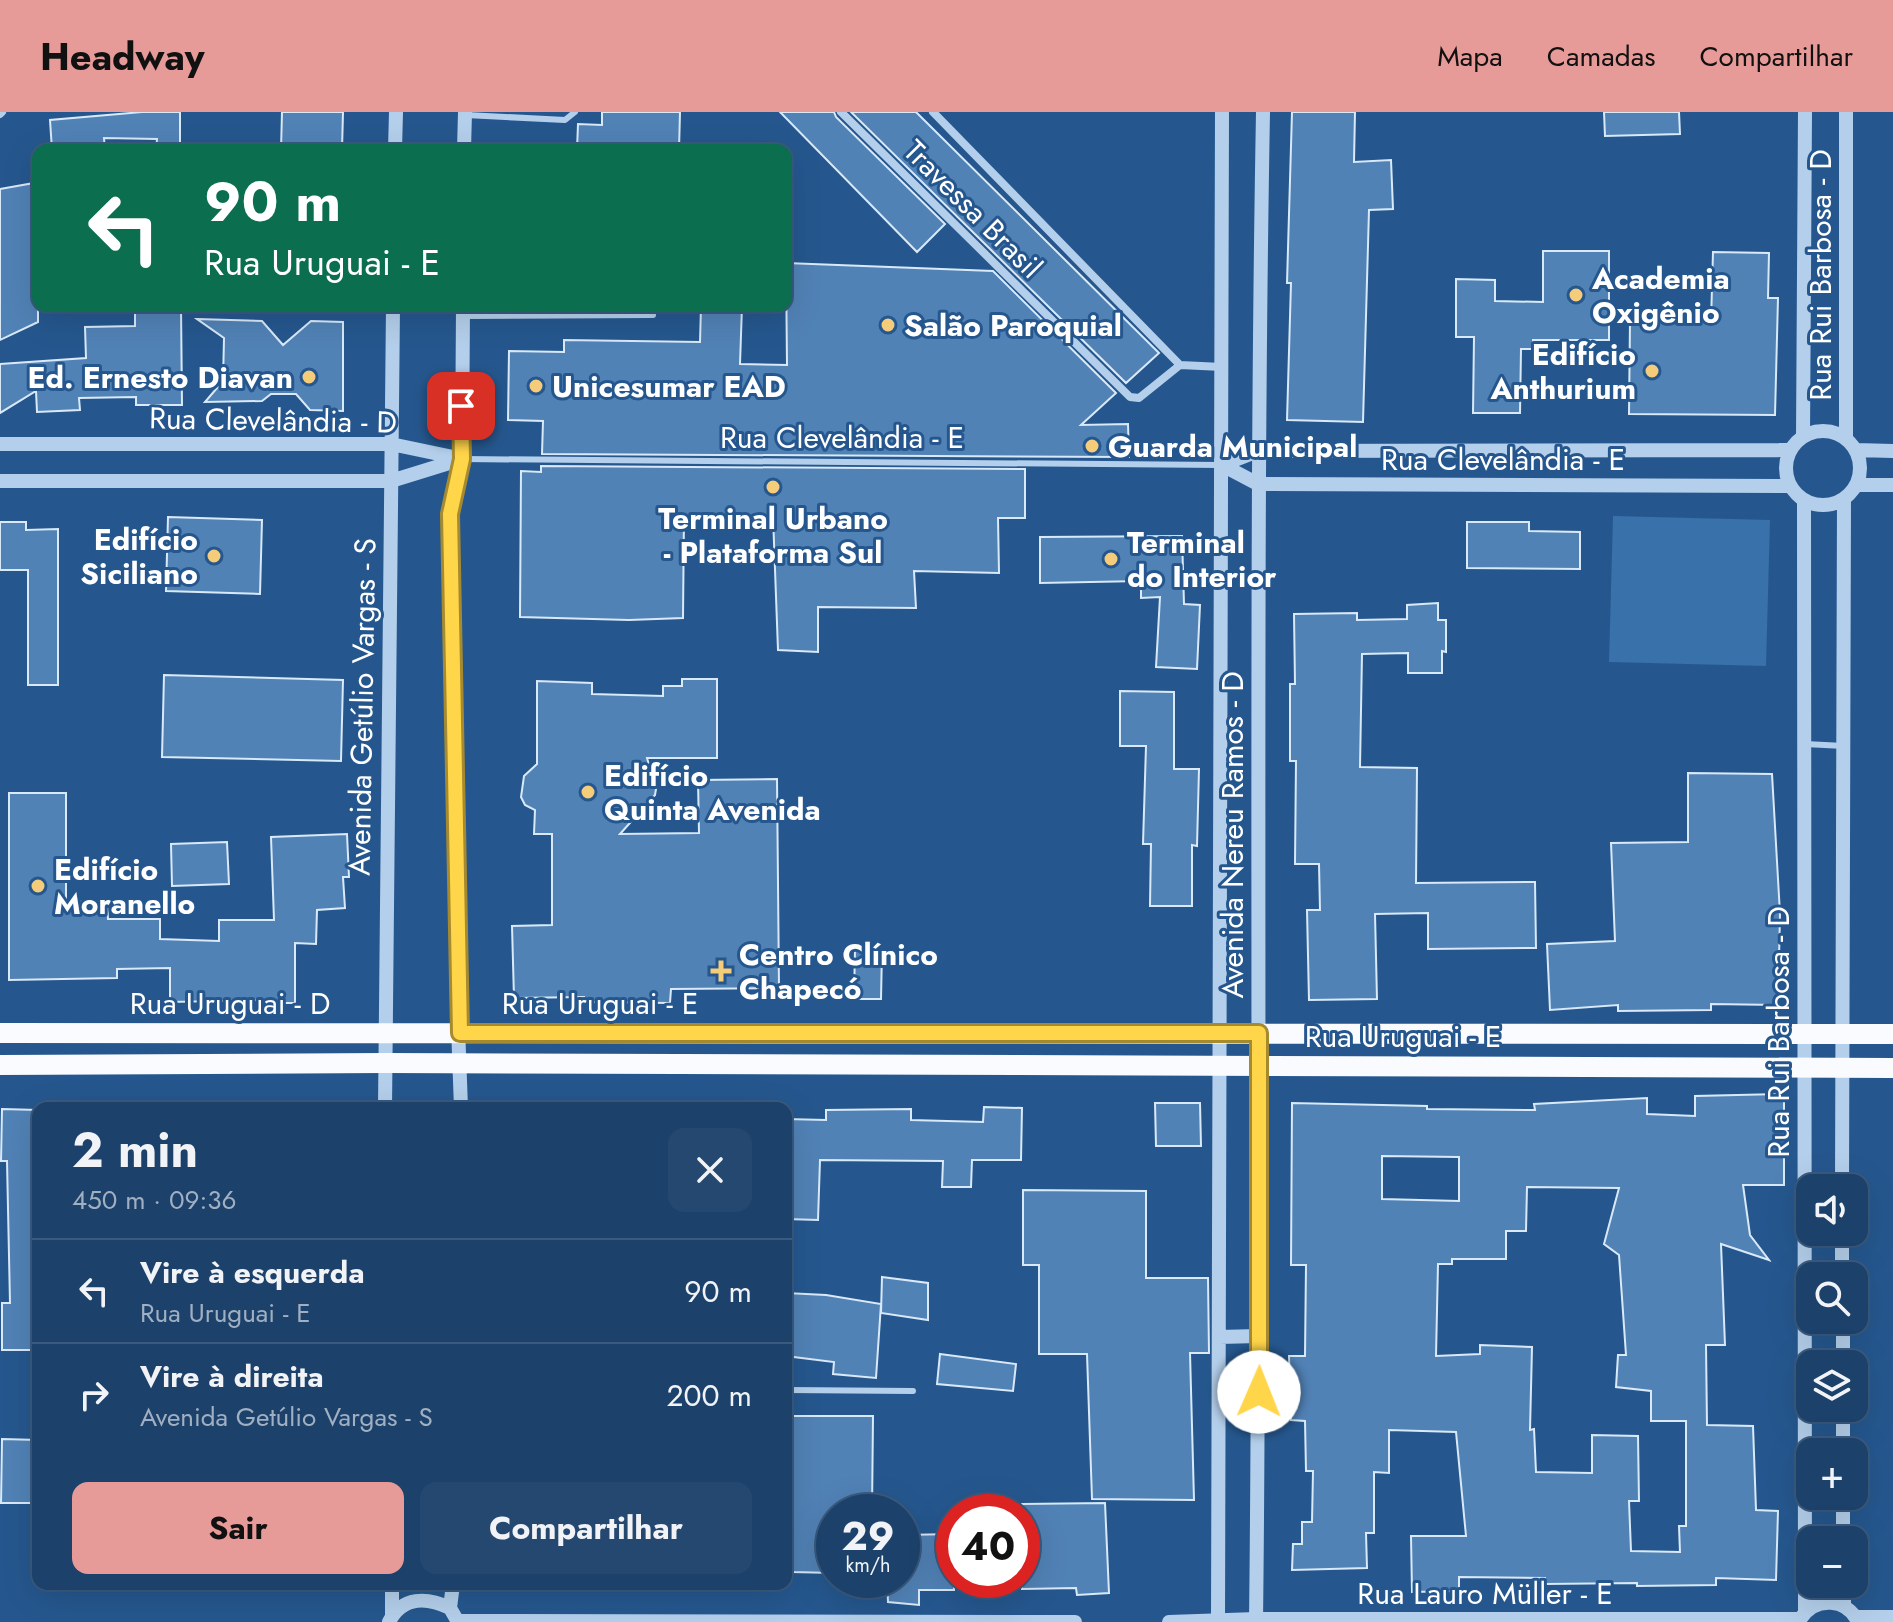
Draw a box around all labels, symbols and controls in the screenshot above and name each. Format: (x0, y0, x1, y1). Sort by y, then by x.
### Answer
text: Headway (40, 29, 205, 84)
text: Mapa (1437, 36, 1503, 77)
text: Camadas (1547, 36, 1655, 77)
text: Compartilhar (1699, 36, 1853, 77)
street label: Travessa Brasil (894, 130, 1052, 288)
street label: Rua Rui Barbosa - D (1799, 149, 1842, 401)
text: 90 m (204, 161, 341, 242)
icon: left (72, 176, 176, 280)
text: Rua Uruguai - E (204, 236, 440, 288)
place label: Academia Oxigênio (1591, 257, 1730, 334)
marker: Academia Oxigênio (1567, 286, 1585, 304)
place label: Salão Paroquial (904, 304, 1122, 347)
marker: Salão Paroquial (879, 316, 897, 334)
place label: Edifício Anthurium (1489, 333, 1636, 410)
place label: Ed. Ernesto Diavan (27, 356, 293, 399)
marker: Edifício Anthurium (1643, 362, 1661, 380)
place label: Unicesumar EAD (552, 365, 786, 408)
marker: Ed. Ernesto Diavan (300, 368, 318, 386)
pin (427, 372, 495, 440)
marker: Unicesumar EAD (527, 377, 545, 395)
icon: arrive (439, 384, 483, 428)
street label: Rua Clevelândia - D (149, 396, 397, 444)
street label: Rua Clevelândia - E (720, 416, 964, 459)
place label: Guarda Municipal (1108, 425, 1357, 468)
marker: Guarda Municipal (1083, 437, 1101, 455)
street label: Rua Clevelândia - E (1381, 438, 1625, 481)
marker: Terminal Urbano - Plataforma Sul (764, 478, 782, 496)
place label: Terminal Urbano - Plataforma Sul (658, 497, 888, 574)
place label: Edifício Siciliano (80, 518, 198, 595)
place label: Terminal do Interior (1127, 521, 1277, 598)
street label: Avenida Getúlio Vargas - S (338, 538, 386, 876)
marker: Edifício Siciliano (205, 547, 223, 565)
marker: Terminal do Interior (1102, 550, 1120, 568)
street label: Avenida Nereu Ramos - D (1211, 671, 1254, 999)
place label: Edifício Quinta Avenida (604, 754, 821, 831)
marker: Edifício Quinta Avenida (579, 783, 597, 801)
place label: Edifício Moranello (54, 848, 195, 925)
marker: Edifício Moranello (29, 877, 47, 895)
street label: Rua Rui Barbosa - D (1757, 906, 1800, 1158)
place label: Centro Clínico Chapecó (739, 933, 938, 1010)
marker: Centro Clínico Chapecó (710, 960, 732, 982)
street label: Rua Uruguai - D (130, 982, 330, 1025)
street label: Rua Uruguai - E (502, 982, 698, 1025)
street label: Rua Uruguai - E (1305, 1015, 1501, 1058)
text: 2 min (72, 1116, 198, 1185)
button: close (668, 1128, 752, 1212)
map controls (1796, 1174, 1868, 1598)
button: sound (1796, 1174, 1868, 1246)
text: 450 m · 09:36 (72, 1181, 236, 1219)
text: Vire à esquerda (140, 1251, 365, 1294)
button: search (1796, 1262, 1868, 1334)
icon: left (72, 1269, 116, 1313)
text: 90 m (684, 1270, 752, 1313)
text: Rua Uruguai - E (140, 1294, 310, 1332)
position arrow (1217, 1350, 1301, 1434)
button: layers (1796, 1350, 1868, 1422)
text: Vire à direita (140, 1355, 324, 1398)
icon: right (72, 1373, 116, 1417)
text: 200 m (667, 1374, 752, 1417)
text: Avenida Getúlio Vargas - S (140, 1398, 433, 1436)
button: + (1796, 1438, 1868, 1510)
button: Sair (72, 1482, 404, 1574)
button: Compartilhar (420, 1482, 752, 1574)
speed limit sign: 40 (936, 1494, 1040, 1598)
text: 29 (842, 1507, 895, 1565)
button: − (1796, 1526, 1868, 1598)
text: km/h (845, 1551, 891, 1580)
street label: Rua Lauro Müller - E (1357, 1572, 1613, 1615)

